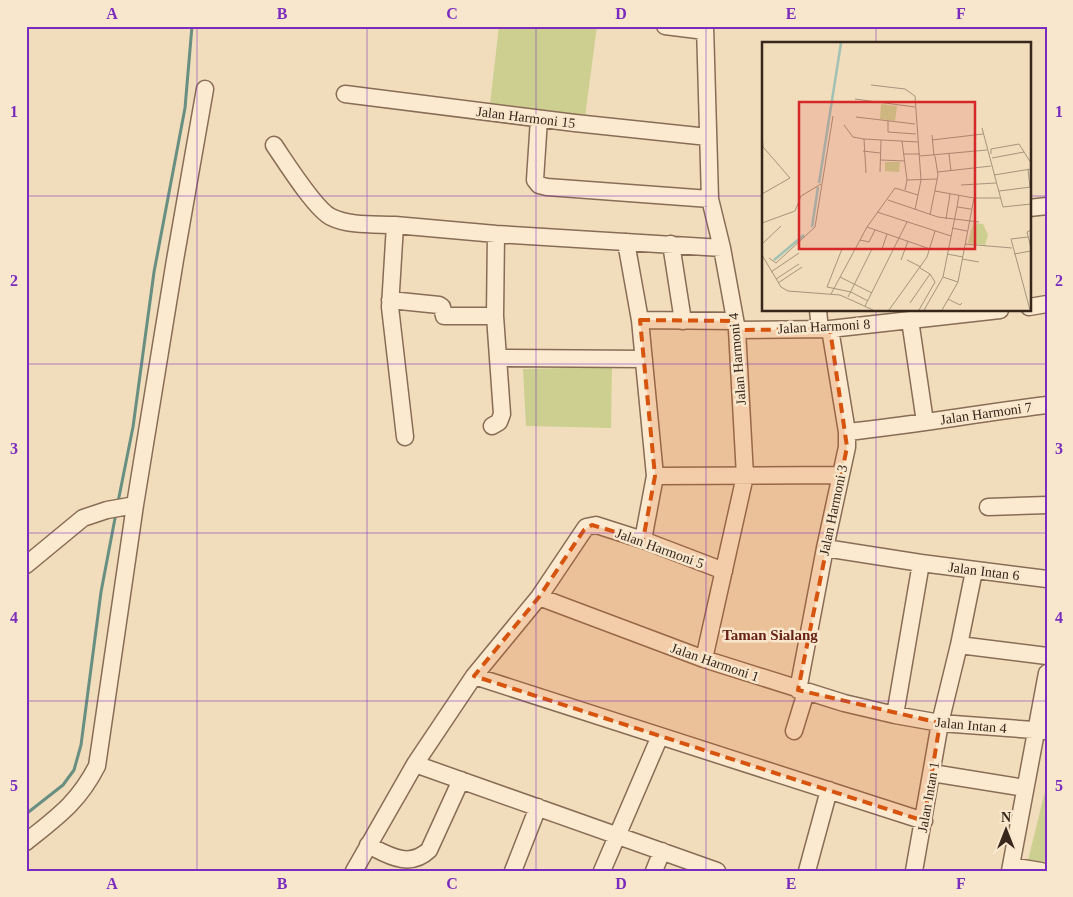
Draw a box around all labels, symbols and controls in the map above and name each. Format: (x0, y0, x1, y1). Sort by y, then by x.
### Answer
text: A (106, 5, 118, 22)
text: B (277, 5, 288, 22)
text: C (446, 5, 458, 22)
text: D (615, 5, 627, 22)
text: E (786, 5, 796, 22)
text: F (956, 5, 966, 22)
inset map (762, 42, 1030, 311)
text: 1 (10, 103, 18, 120)
text: 1 (1055, 103, 1063, 120)
street label: Jalan Harmoni 15 (476, 104, 576, 131)
text: 2 (10, 272, 18, 289)
text: 2 (1055, 272, 1063, 289)
street label: Jalan Harmoni 4 (726, 312, 749, 406)
street label: Jalan Harmoni 8 (777, 317, 871, 336)
street label: Jalan Harmoni 7 (939, 400, 1033, 427)
text: 3 (10, 440, 18, 457)
text: 3 (1055, 440, 1063, 457)
street label: Jalan Harmoni 3 (817, 463, 850, 557)
street label: Jalan Harmoni 5 (614, 526, 706, 571)
street label: Jalan Intan 6 (948, 560, 1020, 583)
text: 4 (10, 609, 18, 626)
text: 4 (1055, 609, 1063, 626)
district label: Taman Sialang (722, 627, 818, 643)
street label: Jalan Harmoni 1 (669, 640, 761, 685)
street label: Jalan Intan 4 (935, 715, 1007, 736)
street label: Jalan Intan 1 (915, 761, 942, 834)
text: 5 (10, 777, 18, 794)
text: 5 (1055, 777, 1063, 794)
north arrow (980, 804, 1030, 854)
text: N (1001, 810, 1011, 825)
text: A (106, 875, 118, 892)
text: B (277, 875, 288, 892)
text: C (446, 875, 458, 892)
text: D (615, 875, 627, 892)
text: E (786, 875, 796, 892)
text: F (956, 875, 966, 892)

